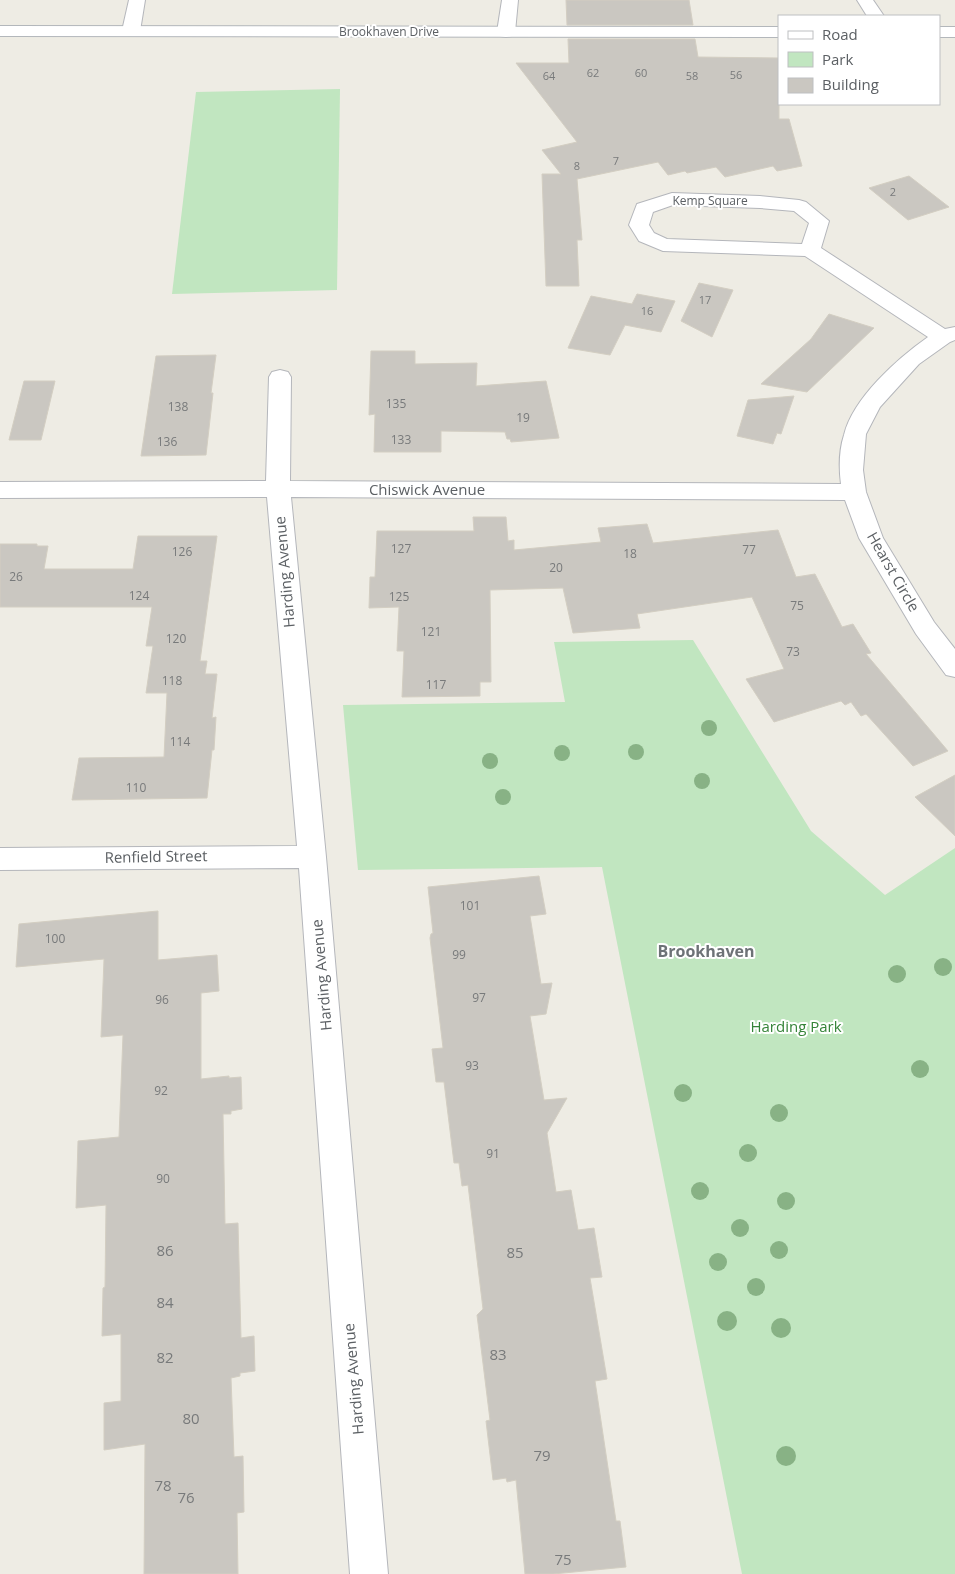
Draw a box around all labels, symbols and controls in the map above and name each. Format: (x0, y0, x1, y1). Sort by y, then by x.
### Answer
legend (778, 15, 940, 105)
street label: Brookhaven Drive (339, 23, 439, 40)
text: Road (822, 24, 858, 44)
text: Park (822, 49, 853, 69)
house number: 62 (587, 65, 599, 80)
house number: 60 (635, 65, 647, 80)
house number: 56 (730, 67, 742, 82)
house number: 64 (543, 68, 556, 83)
house number: 58 (686, 68, 698, 83)
text: Building (822, 74, 879, 94)
house number: 7 (613, 153, 619, 168)
house number: 8 (574, 158, 580, 173)
house number: 2 (890, 184, 896, 199)
street label: Kemp Square (672, 192, 748, 209)
house number: 17 (699, 292, 711, 307)
house number: 16 (641, 303, 653, 318)
house number: 135 (386, 395, 406, 412)
house number: 138 (168, 398, 188, 415)
house number: 19 (516, 409, 530, 426)
house number: 133 (391, 431, 411, 448)
house number: 136 (157, 433, 177, 450)
street label: Chiswick Avenue (369, 479, 485, 499)
street label: Harding Avenue (269, 515, 299, 629)
street label: Hearst Circle (863, 528, 925, 615)
house number: 127 (391, 540, 411, 557)
house number: 77 (742, 541, 756, 558)
house number: 126 (172, 543, 192, 560)
house number: 18 (623, 545, 637, 562)
house number: 20 (549, 559, 563, 576)
house number: 26 (9, 568, 23, 585)
house number: 124 (129, 587, 149, 604)
house number: 125 (389, 588, 409, 605)
house number: 75 (790, 597, 804, 614)
house number: 121 (421, 623, 441, 640)
house number: 120 (166, 630, 186, 647)
house number: 73 (786, 643, 800, 660)
house number: 118 (162, 672, 182, 689)
house number: 117 (426, 676, 446, 693)
house number: 114 (170, 733, 190, 750)
house number: 110 (126, 779, 146, 796)
street label: Renfield Street (104, 845, 208, 867)
house number: 101 (460, 897, 480, 914)
street label: Harding Avenue (306, 918, 336, 1032)
house number: 100 (45, 930, 65, 947)
district label: Brookhaven (658, 940, 755, 962)
house number: 99 (452, 946, 466, 963)
house number: 97 (472, 989, 486, 1006)
house number: 96 (155, 991, 169, 1008)
park label: Harding Park (750, 1016, 842, 1036)
house number: 93 (465, 1057, 479, 1074)
house number: 92 (154, 1082, 168, 1099)
house number: 91 (486, 1145, 500, 1162)
house number: 90 (156, 1170, 170, 1187)
house number: 86 (156, 1240, 174, 1260)
house number: 85 (506, 1242, 524, 1262)
house number: 84 (156, 1292, 174, 1312)
street label: Harding Avenue (338, 1322, 368, 1436)
house number: 83 (489, 1344, 507, 1364)
house number: 82 (156, 1347, 174, 1367)
house number: 80 (182, 1408, 200, 1428)
house number: 79 (533, 1445, 551, 1465)
house number: 78 (154, 1475, 172, 1495)
house number: 76 (177, 1487, 195, 1507)
house number: 75 (554, 1549, 572, 1569)

